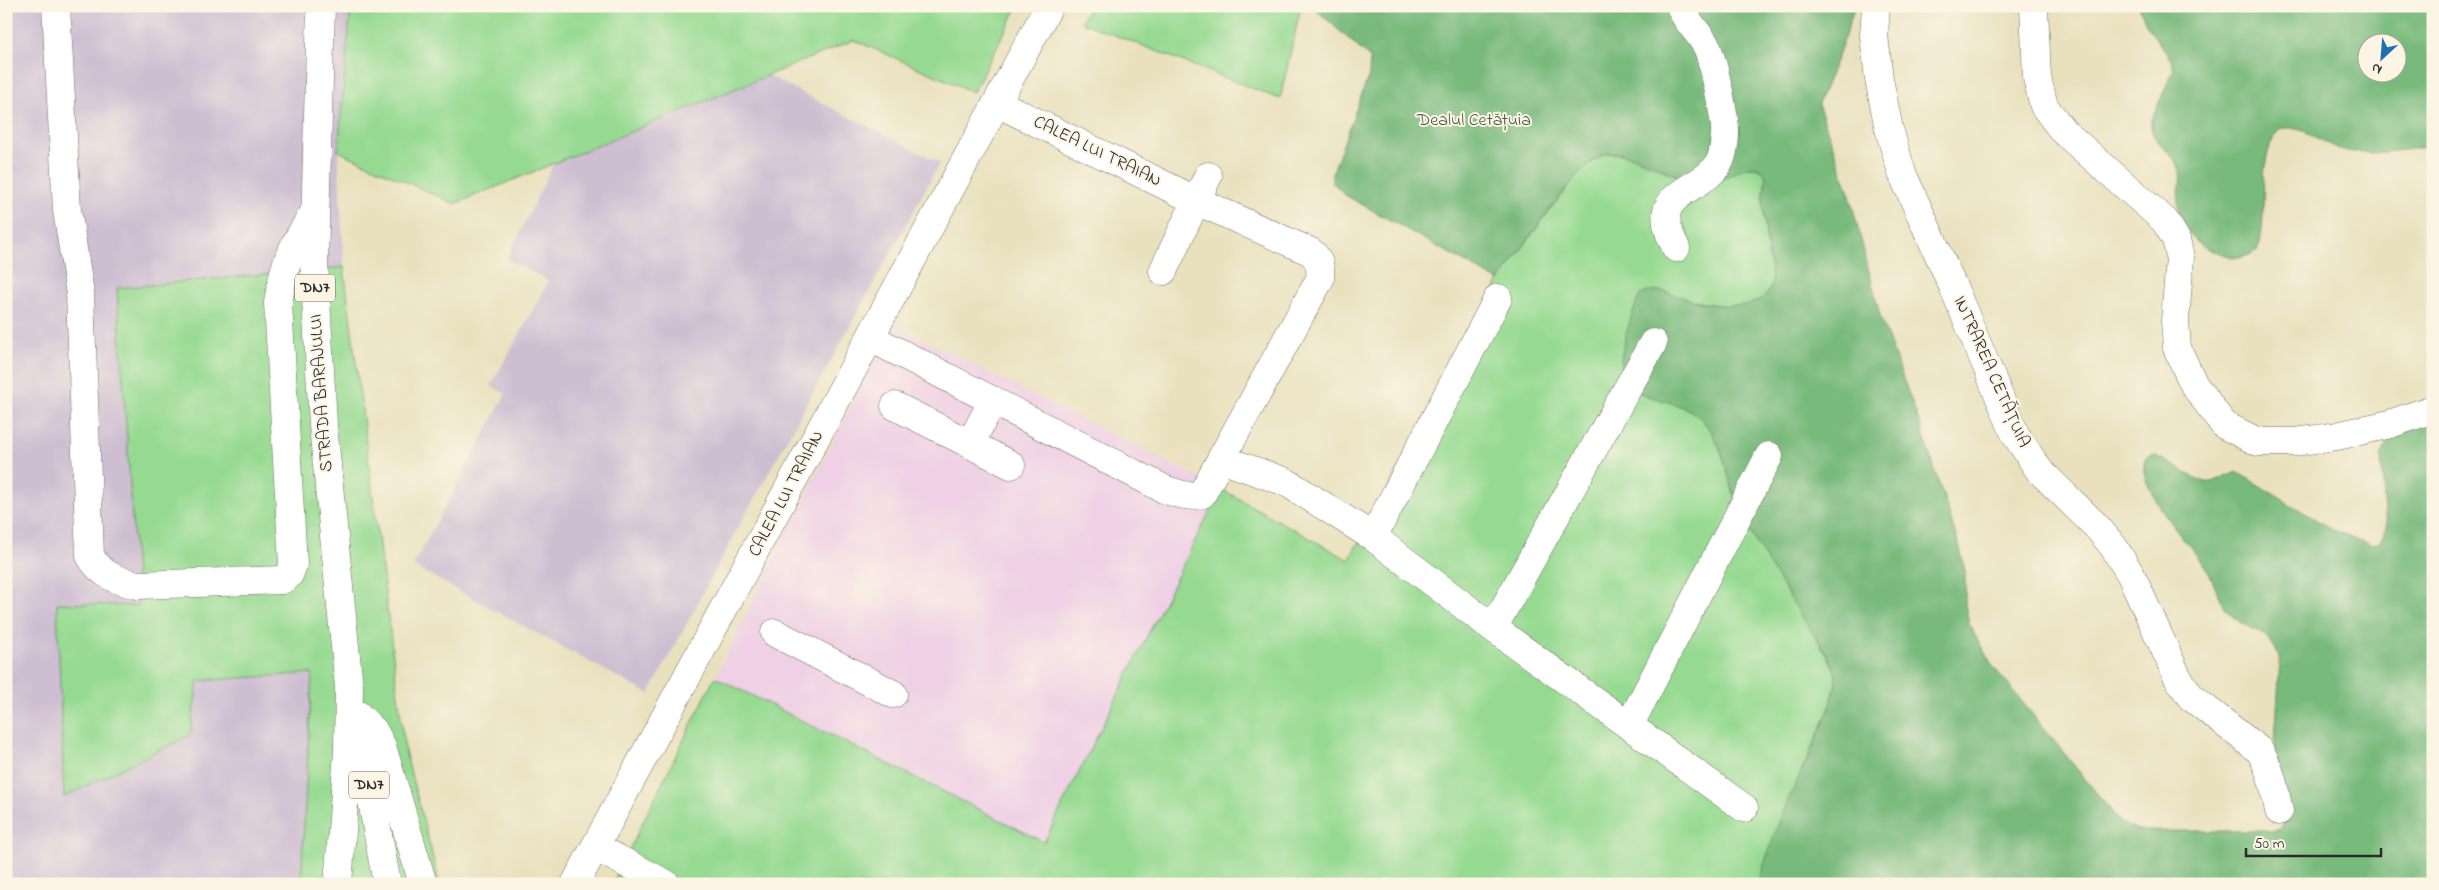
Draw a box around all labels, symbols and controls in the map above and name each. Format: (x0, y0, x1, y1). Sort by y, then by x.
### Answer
north arrow (2356, 32, 2406, 82)
text: N (2368, 57, 2386, 80)
park label: Dealul Cetățuia (1416, 108, 1531, 134)
street label: CALEA LUI TRAIAN (1029, 110, 1165, 194)
road number: DN7 (295, 274, 335, 302)
street label: INTRAREA CETĂȚUIA (1946, 292, 2036, 452)
street label: STRADA BARAJULUI (304, 313, 340, 473)
street label: CALEA LUI TRAIAN (743, 426, 831, 562)
road number: DN7 (349, 772, 389, 798)
scale bar (2246, 825, 2382, 857)
text: 50 m (2254, 833, 2285, 855)

